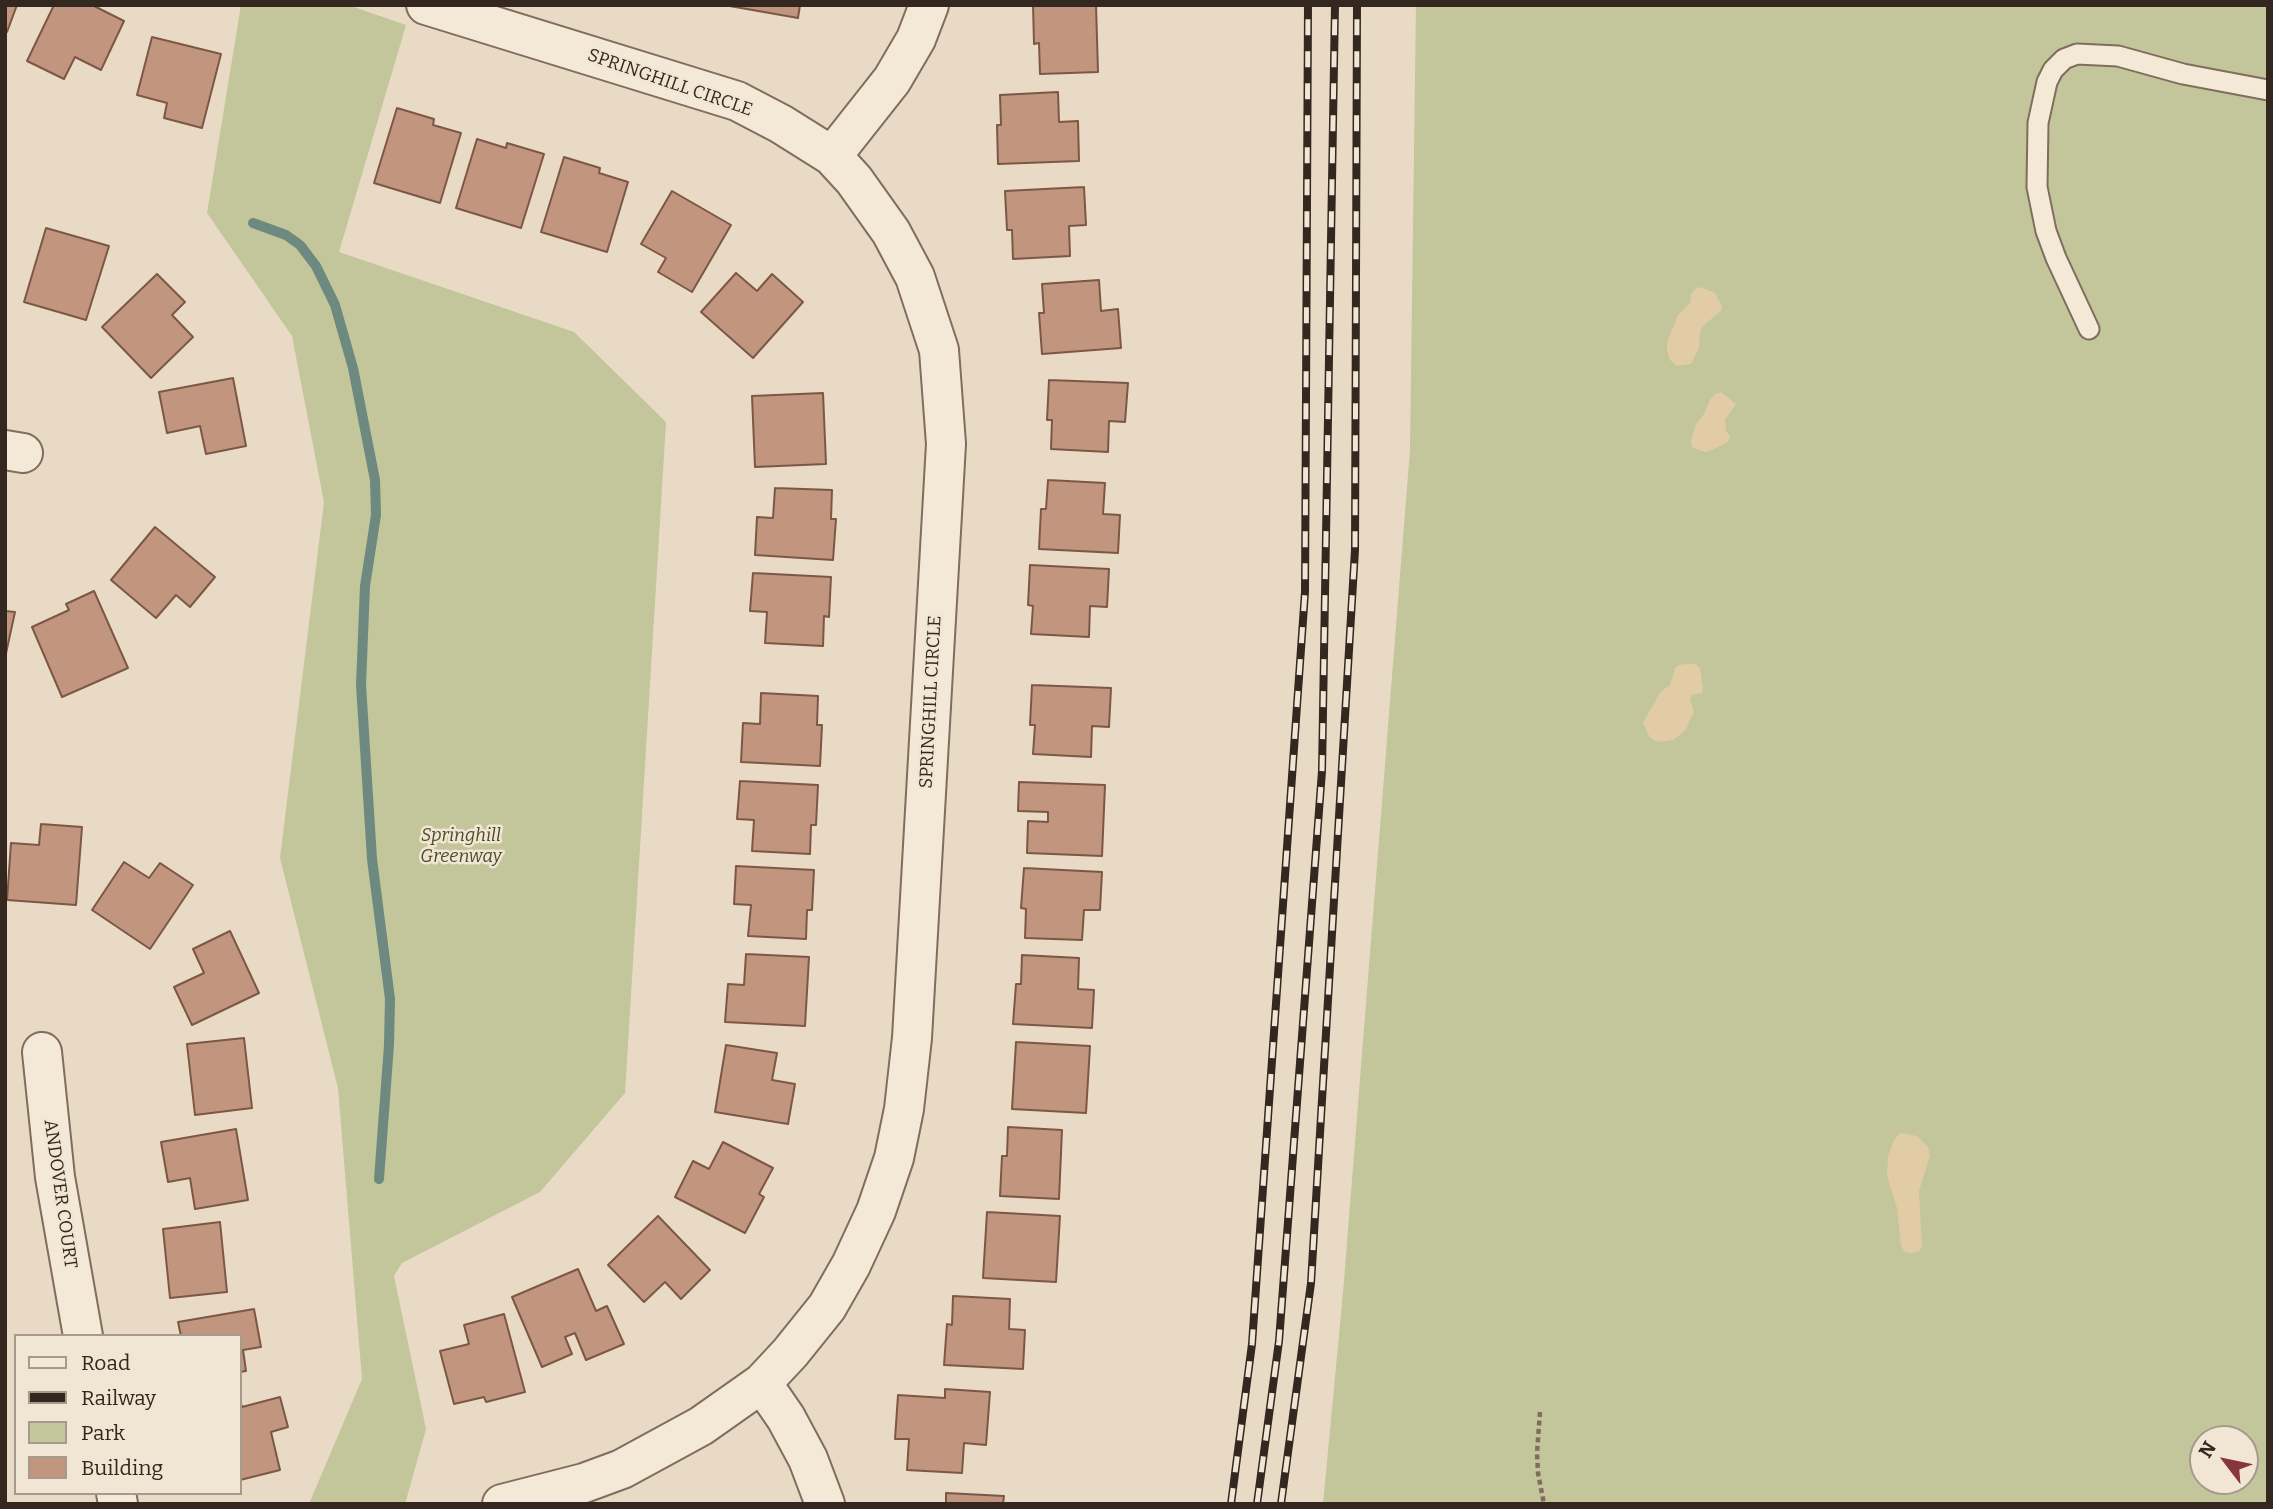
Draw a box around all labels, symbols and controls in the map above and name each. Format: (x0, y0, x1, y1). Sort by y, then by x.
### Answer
street label: SPRINGHILL CIRCLE (585, 45, 755, 121)
street label: SPRINGHILL CIRCLE (916, 615, 946, 789)
park label: Springhill Greenway (420, 825, 502, 868)
street label: ANDOVER COURT (39, 1118, 81, 1270)
legend (14, 1334, 242, 1495)
text: Road (81, 1350, 130, 1376)
text: Railway (81, 1385, 156, 1411)
text: Park (81, 1420, 125, 1446)
north arrow (2189, 1425, 2259, 1495)
text: N (2194, 1437, 2221, 1462)
text: Building (81, 1455, 163, 1481)

